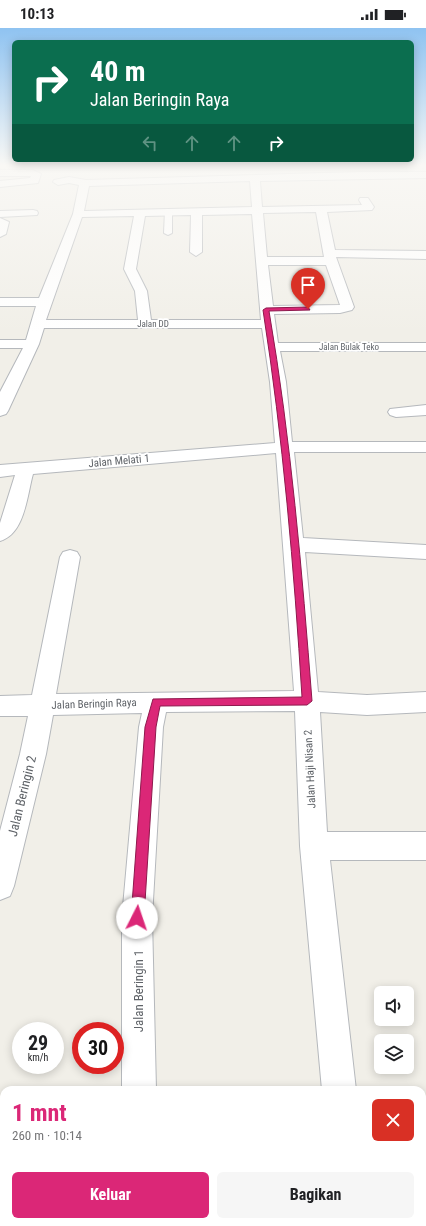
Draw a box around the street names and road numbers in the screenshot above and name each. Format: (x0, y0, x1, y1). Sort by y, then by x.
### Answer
street label: Jalan DD (137, 319, 169, 329)
street label: Jalan Bulak Teko (319, 342, 380, 352)
street label: Jalan Melati 1 (88, 452, 150, 470)
street label: Jalan Beringin Raya (51, 696, 137, 712)
street label: Jalan Haji Nisan 2 (301, 729, 319, 809)
street label: Jalan Beringin 2 (5, 754, 39, 838)
street label: Jalan Beringin 1 (131, 950, 146, 1032)

